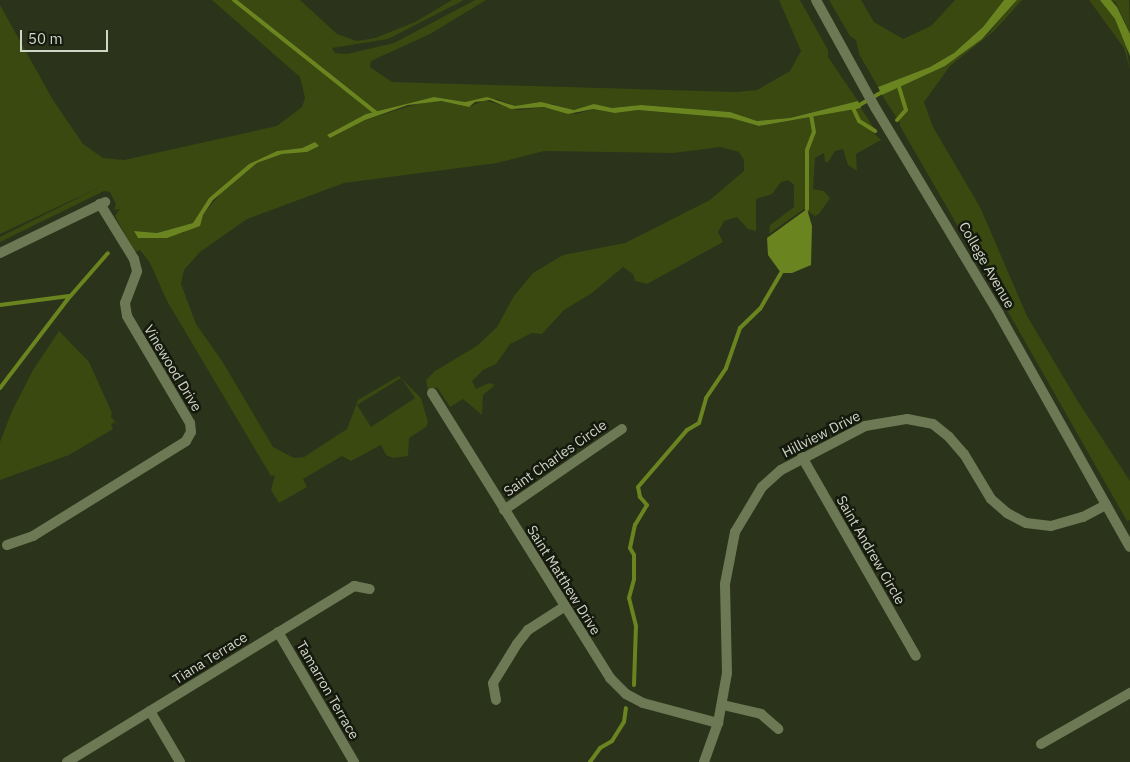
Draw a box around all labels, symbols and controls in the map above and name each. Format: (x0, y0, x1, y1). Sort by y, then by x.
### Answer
scale bar (22, 20, 110, 52)
text: 50 m (28, 29, 63, 48)
street label: College Avenue (956, 219, 1018, 311)
street label: Vinewood Drive (141, 322, 205, 414)
street label: Hillview Drive (779, 407, 863, 461)
street label: Saint Charles Circle (500, 416, 610, 500)
street label: Saint Andrew Circle (833, 493, 909, 607)
street label: Saint Matthew Drive (524, 522, 604, 638)
street label: Tiana Terrace (170, 628, 250, 688)
street label: Tamarron Terrace (293, 638, 363, 742)

